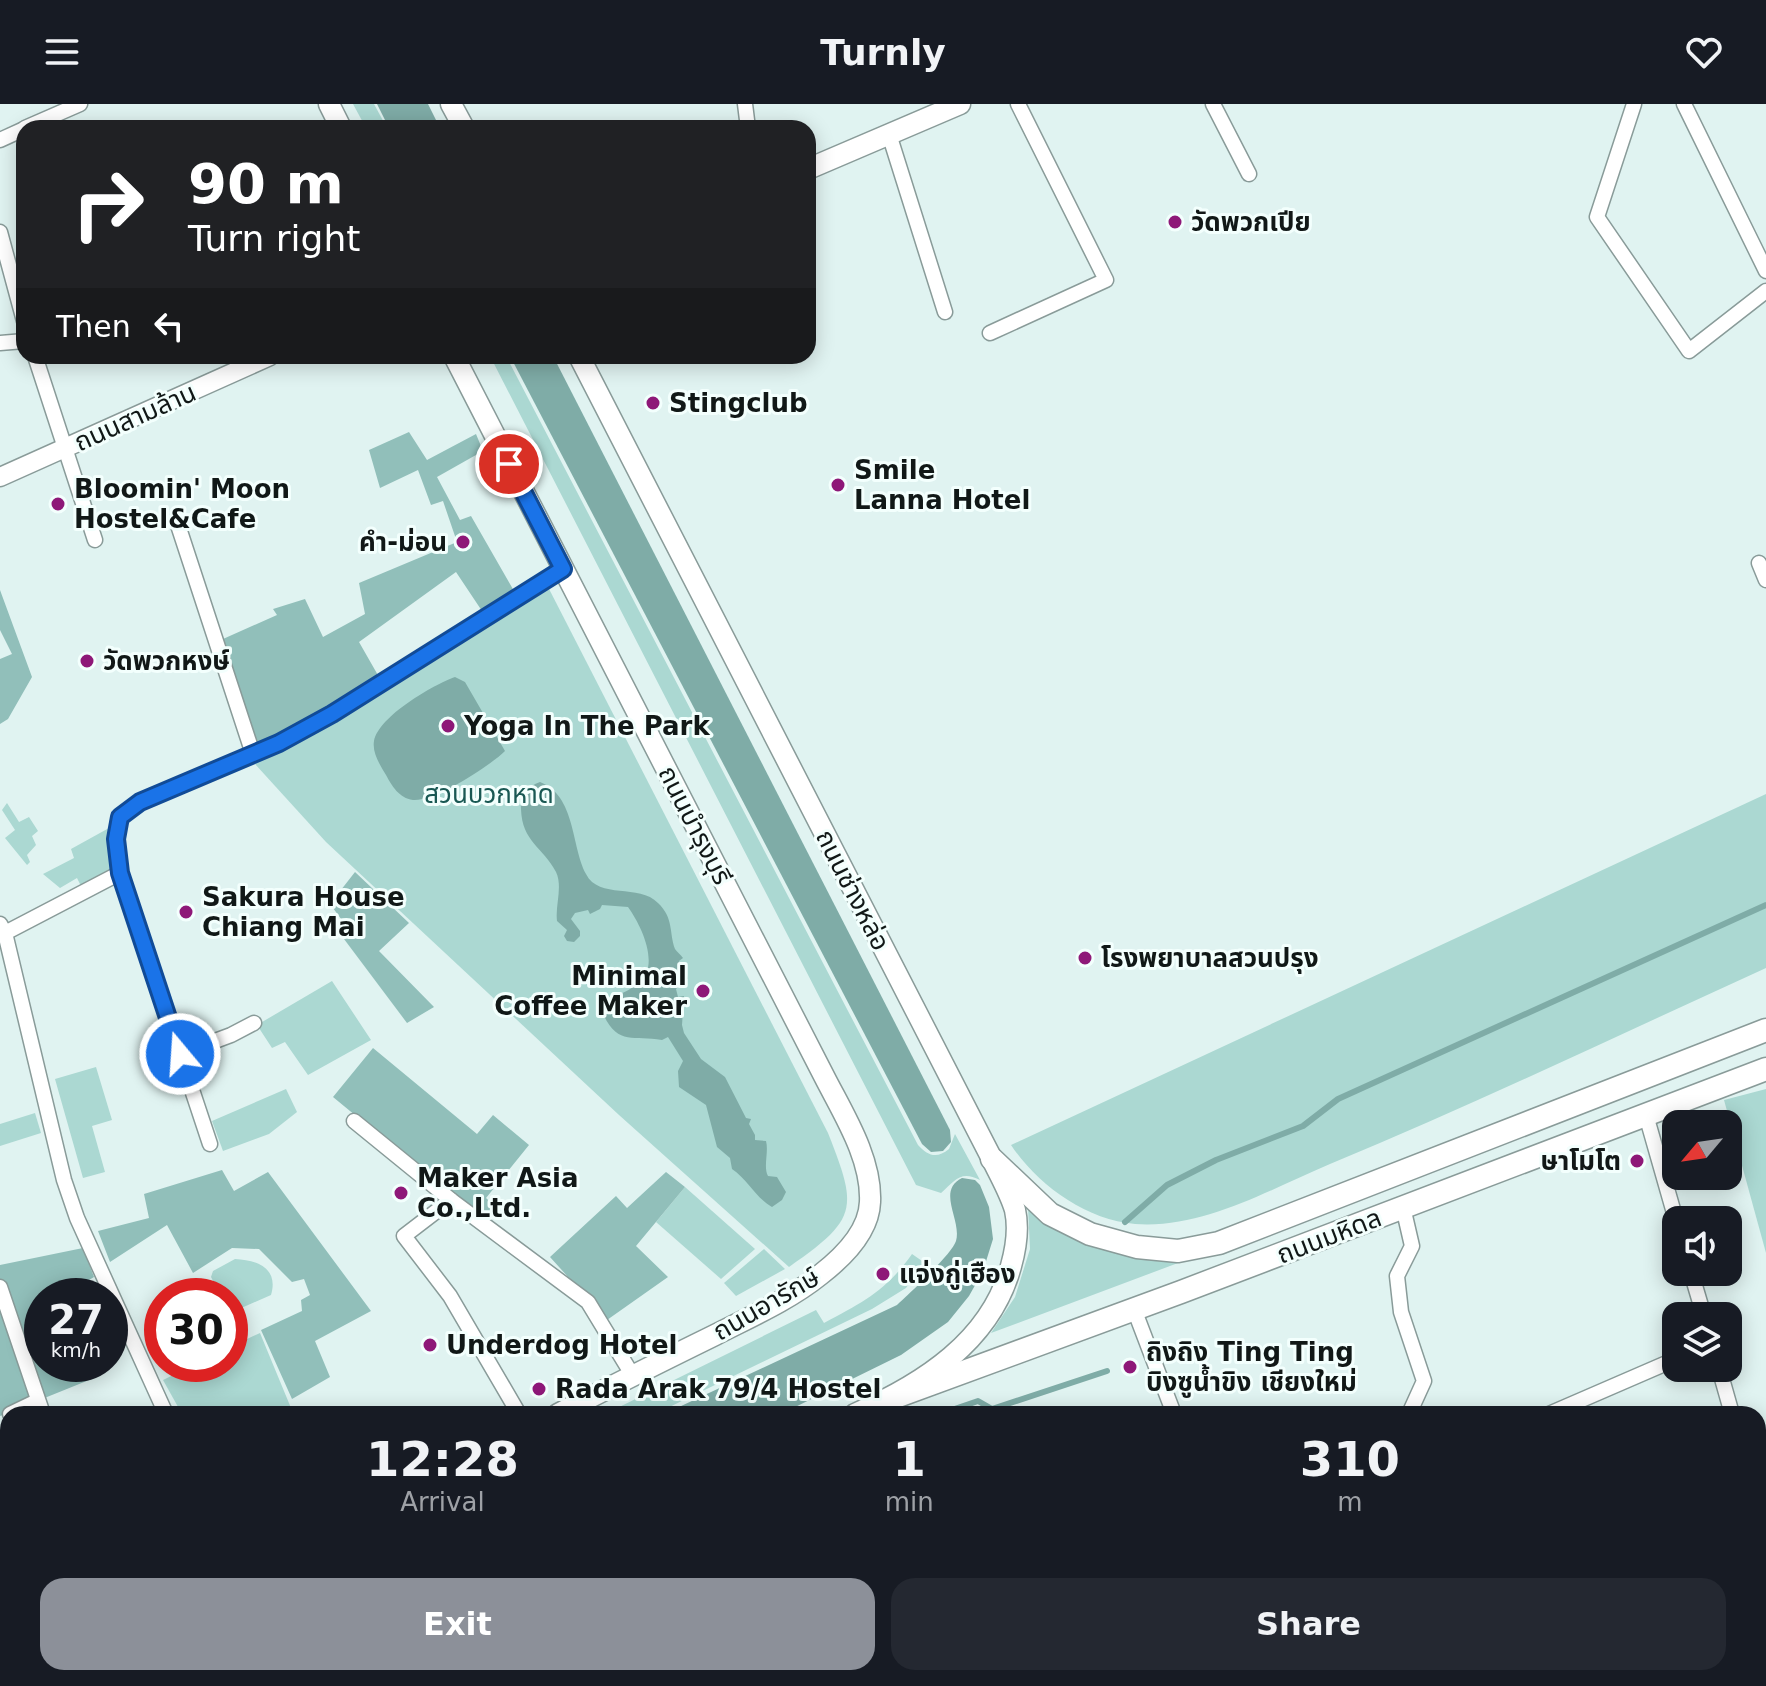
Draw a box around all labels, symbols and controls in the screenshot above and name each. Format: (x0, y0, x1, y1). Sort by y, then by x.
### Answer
icon: menu (40, 30, 84, 74)
icon: heart (1682, 30, 1726, 74)
text: Turnly (820, 32, 946, 73)
text: 90 m (188, 151, 344, 216)
icon: right (56, 152, 160, 256)
place label: วัดพวกเปีย (1191, 207, 1311, 237)
marker: วัดพวกเปีย (1166, 213, 1184, 231)
text: Turn right (188, 218, 360, 259)
icon: left (147, 304, 191, 348)
text: Then (56, 309, 131, 344)
street label: ถนนสามล้าน (69, 377, 201, 457)
place label: Stingclub (669, 388, 808, 418)
marker: Stingclub (644, 394, 662, 412)
pin (475, 430, 543, 498)
icon: arrive (487, 442, 531, 486)
place label: Smile Lanna Hotel (854, 455, 1030, 515)
place label: Bloomin' Moon Hostel&Cafe (74, 474, 290, 534)
marker: Smile Lanna Hotel (829, 476, 847, 494)
marker: Bloomin' Moon Hostel&Cafe (49, 495, 67, 513)
place label: คำ-ม่อน (359, 527, 447, 557)
marker: คำ-ม่อน (454, 533, 472, 551)
place label: วัดพวกหงษ์ (103, 646, 230, 676)
marker: วัดพวกหงษ์ (78, 652, 96, 670)
place label: Yoga In The Park (463, 711, 710, 741)
marker: Yoga In The Park (439, 717, 457, 735)
street label: ถนนบำรุงบุรี (651, 761, 738, 890)
park label: สวนบวกหาด (424, 779, 554, 809)
street label: ถนนช่างหล่อ (810, 825, 896, 955)
place label: Sakura House Chiang Mai (202, 882, 405, 942)
marker: Sakura House Chiang Mai (177, 903, 195, 921)
place label: โรงพยาบาลสวนปรุง (1101, 943, 1319, 974)
marker: โรงพยาบาลสวนปรุง (1076, 949, 1094, 967)
place label: Minimal Coffee Maker (494, 961, 687, 1021)
marker: Minimal Coffee Maker (694, 982, 712, 1000)
position arrow (138, 1012, 222, 1096)
north arrow (1662, 1110, 1742, 1190)
map controls (1662, 1110, 1742, 1382)
place label: ษาโมโต (1540, 1146, 1621, 1176)
marker: ษาโมโต (1628, 1152, 1646, 1170)
place label: Maker Asia Co.,Ltd. (417, 1163, 579, 1223)
marker: Maker Asia Co.,Ltd. (392, 1184, 410, 1202)
street label: ถนนมหิดล (1272, 1202, 1386, 1270)
button: sound (1662, 1206, 1742, 1286)
place label: แจ่งกู่เฮือง (899, 1259, 1016, 1290)
street label: ถนนอารักษ์ (707, 1262, 825, 1346)
marker: แจ่งกู่เฮือง (874, 1265, 892, 1283)
speed limit sign: 30 (144, 1278, 248, 1382)
text: 27 (48, 1297, 104, 1343)
button: layers (1662, 1302, 1742, 1382)
place label: Underdog Hotel (446, 1330, 677, 1360)
marker: Underdog Hotel (421, 1336, 439, 1354)
place label: ถิงถิง Ting Ting บิงซูน้ำขิง เชียงใหม่ (1146, 1337, 1357, 1398)
text: km/h (51, 1338, 101, 1362)
marker: ถิงถิง Ting Ting บิงซูน้ำขิง เชียงใหม่ (1121, 1358, 1139, 1376)
place label: Rada Arak 79/4 Hostel (555, 1374, 882, 1404)
marker: Rada Arak 79/4 Hostel (530, 1380, 548, 1398)
text: 12:28 (366, 1431, 519, 1487)
text: 1 (893, 1431, 926, 1487)
text: 310 (1300, 1431, 1400, 1487)
text: Arrival (400, 1487, 485, 1517)
text: min (885, 1487, 934, 1517)
text: m (1337, 1487, 1363, 1517)
button: Exit (40, 1578, 875, 1670)
button: Share (891, 1578, 1726, 1670)

